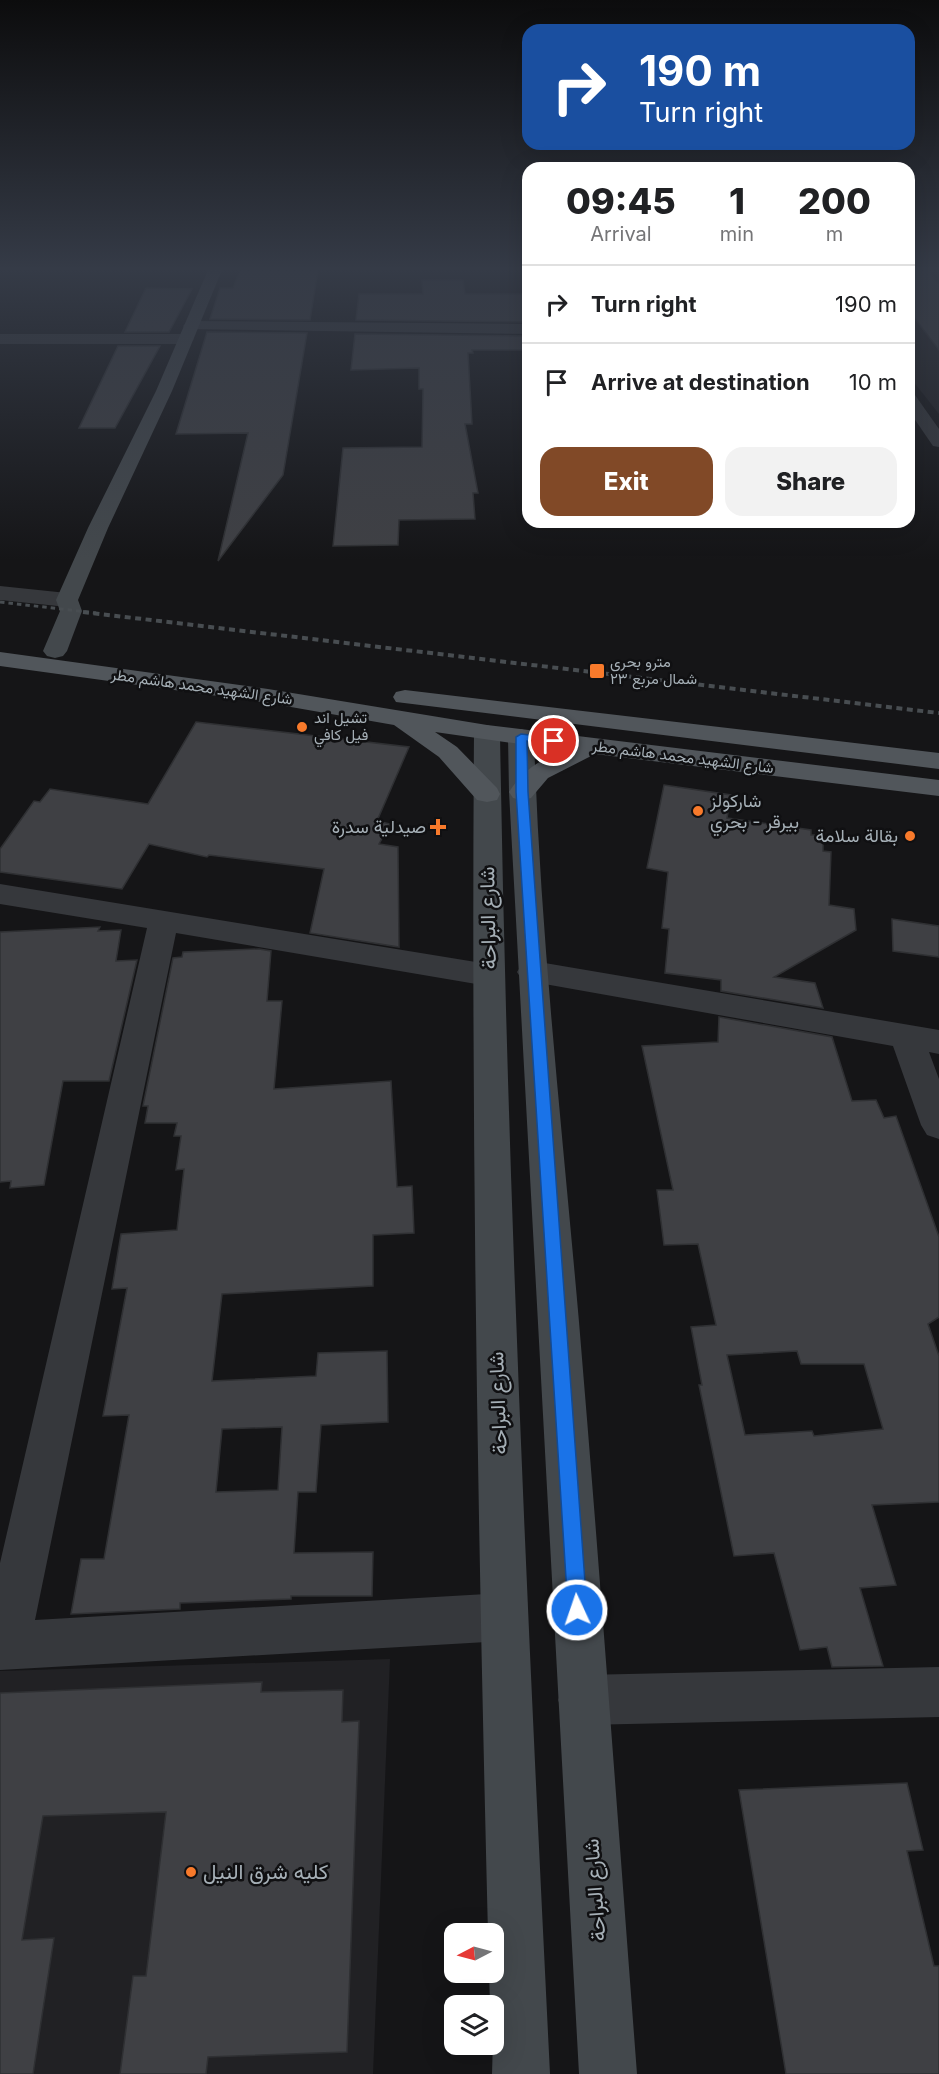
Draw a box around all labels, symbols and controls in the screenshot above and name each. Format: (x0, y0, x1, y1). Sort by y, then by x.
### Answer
text: 190 m (639, 45, 761, 96)
icon: right (540, 48, 618, 126)
text: Turn right (639, 96, 763, 129)
text: 09:45 (566, 179, 676, 223)
text: 1 (729, 179, 745, 223)
text: 200 (798, 179, 871, 223)
text: Arrival (590, 222, 652, 246)
text: min (720, 222, 754, 246)
text: m (826, 222, 843, 246)
icon: right (540, 288, 573, 321)
text: Turn right (591, 291, 697, 317)
text: 190 m (835, 291, 897, 317)
icon: arrive (540, 366, 573, 399)
text: Arrive at destination (591, 369, 810, 395)
text: 10 m (849, 369, 897, 395)
button: Exit (540, 447, 713, 516)
button: Share (725, 447, 897, 516)
place label: مترو بحري شمال مربع ٢٣ (610, 652, 697, 690)
marker: مترو بحري شمال مربع ٢٣ (588, 662, 606, 680)
street label: شارع الشهيد محمد هاشم مطر (109, 664, 294, 711)
place label: تشيل اند فيل كافي (314, 708, 368, 748)
pin (528, 715, 579, 766)
marker: تشيل اند فيل كافي (295, 720, 309, 734)
icon: arrive (537, 724, 570, 757)
street label: شارع الشهيد محمد هاشم مطر (590, 736, 775, 779)
place label: شاركولز بيرقر - بحري (709, 790, 799, 837)
marker: شاركولز بيرقر - بحري (691, 804, 705, 818)
place label: صيدلية سدرة (332, 816, 426, 838)
marker: صيدلية سدرة (431, 820, 445, 834)
place label: بقالة سلامة (815, 825, 898, 846)
marker: بقالة سلامة (903, 829, 917, 843)
street label: شارع البراحة (474, 866, 503, 970)
street label: شارع البراحة (483, 1351, 514, 1455)
position arrow (545, 1578, 609, 1642)
street label: شارع البراحة (578, 1838, 613, 1942)
place label: كليه شرق النيل (203, 1859, 328, 1885)
marker: كليه شرق النيل (184, 1865, 198, 1879)
north arrow (444, 1923, 504, 1983)
map controls (444, 1923, 504, 2055)
button: layers (444, 1995, 504, 2055)

